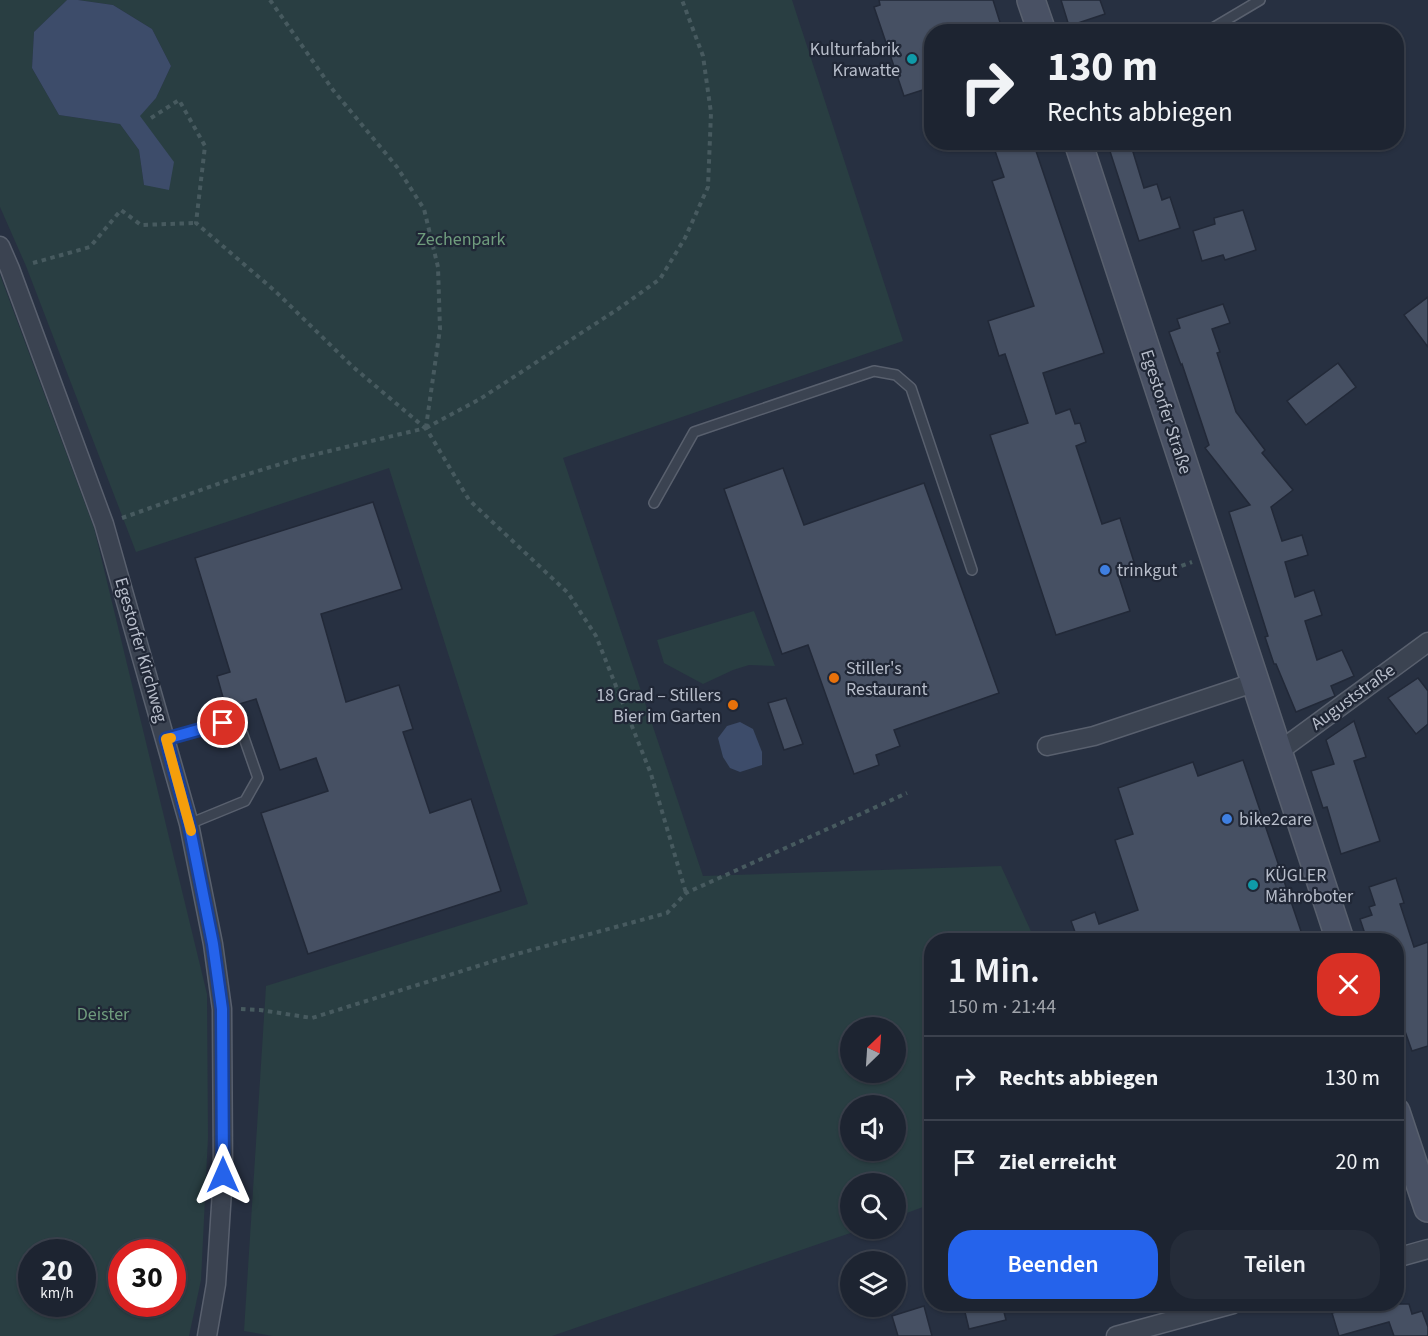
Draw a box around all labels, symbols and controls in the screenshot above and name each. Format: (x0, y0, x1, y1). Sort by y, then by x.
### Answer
place label: Kulturfabrik Krawatte (810, 37, 900, 83)
text: 130 m (1047, 37, 1158, 97)
icon: right (948, 48, 1026, 126)
marker: Kulturfabrik Krawatte (905, 52, 919, 66)
text: Rechts abbiegen (1047, 93, 1233, 132)
park label: Zechenpark (417, 227, 506, 252)
street label: Egestorfer Straße (1134, 347, 1198, 478)
place label: trinkgut (1117, 558, 1177, 583)
marker: trinkgut (1098, 563, 1112, 577)
street label: Egestorfer Kirchweg (108, 575, 174, 725)
place label: Stiller's Restaurant (846, 656, 928, 702)
street label: Auguststraße (1306, 658, 1400, 736)
marker: Stiller's Restaurant (827, 671, 841, 685)
place label: 18 Grad – Stillers Bier im Garten (596, 683, 721, 729)
pin (197, 697, 248, 748)
marker: 18 Grad – Stillers Bier im Garten (726, 698, 740, 712)
icon: arrive (206, 706, 239, 739)
place label: bike2care (1239, 807, 1312, 832)
marker: bike2care (1220, 812, 1234, 826)
place label: KÜGLER Mähroboter (1265, 863, 1354, 909)
marker: KÜGLER Mähroboter (1246, 878, 1260, 892)
text: 1 Min. (948, 945, 1040, 996)
button: close (1317, 953, 1380, 1016)
text: 150 m · 21:44 (948, 993, 1056, 1021)
park label: Deister (77, 1002, 130, 1027)
north arrow (840, 1017, 906, 1083)
map controls (840, 1017, 906, 1317)
icon: right (948, 1062, 981, 1095)
text: Rechts abbiegen (999, 1062, 1158, 1094)
text: 130 m (1325, 1062, 1380, 1094)
button: sound (840, 1095, 906, 1161)
position arrow (191, 1143, 255, 1207)
icon: arrive (948, 1146, 981, 1179)
text: Ziel erreicht (999, 1146, 1117, 1178)
text: 20 m (1335, 1146, 1380, 1178)
button: search (840, 1173, 906, 1239)
button: Beenden (948, 1230, 1158, 1299)
button: Teilen (1170, 1230, 1380, 1299)
speed limit sign: 30 (108, 1239, 186, 1317)
text: 20 (41, 1249, 73, 1292)
button: layers (840, 1251, 906, 1317)
text: km/h (40, 1283, 74, 1304)

